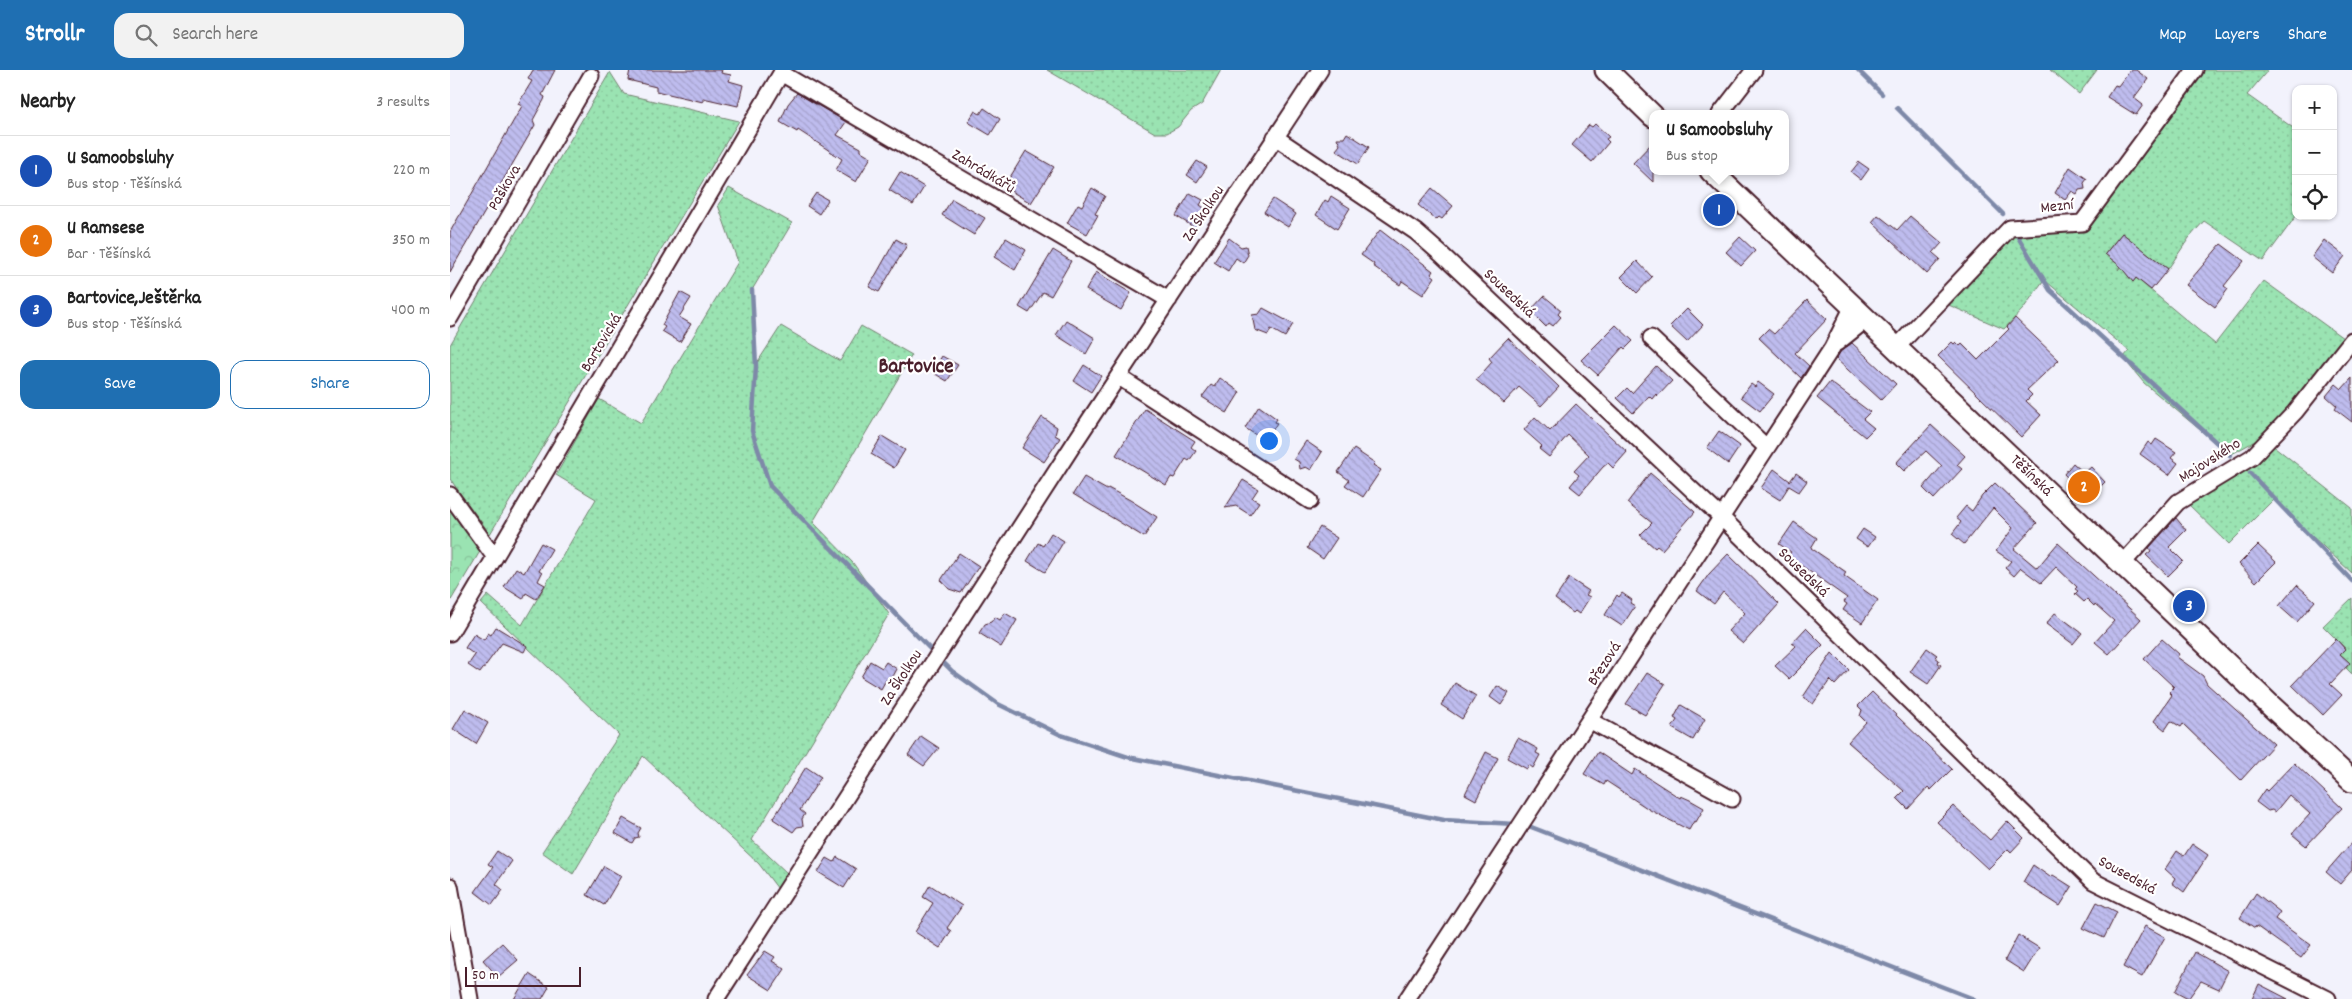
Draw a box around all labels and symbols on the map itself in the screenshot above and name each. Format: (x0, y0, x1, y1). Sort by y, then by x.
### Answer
street label: Zahrádkářů (947, 144, 1019, 200)
street label: Paškova (483, 160, 528, 215)
street label: Za Školkou (1177, 181, 1231, 247)
pin: 1 (1703, 191, 1735, 229)
street label: Mezní (2039, 194, 2076, 220)
street label: Sousedská (1478, 264, 1540, 324)
street label: Bartovická (576, 309, 629, 377)
district label: Bartovice (879, 353, 953, 383)
your location (1256, 428, 1282, 454)
street label: Majovského (2174, 433, 2246, 489)
street label: Těšínská (2004, 450, 2058, 502)
pin: 2 (2068, 468, 2100, 506)
street label: Sousedská (1772, 543, 1834, 603)
pin: 3 (2173, 587, 2205, 625)
street label: Březová (1582, 637, 1628, 691)
street label: Za Školkou (875, 645, 929, 711)
street label: Sousedská (2094, 851, 2160, 901)
scale bar (465, 964, 581, 987)

